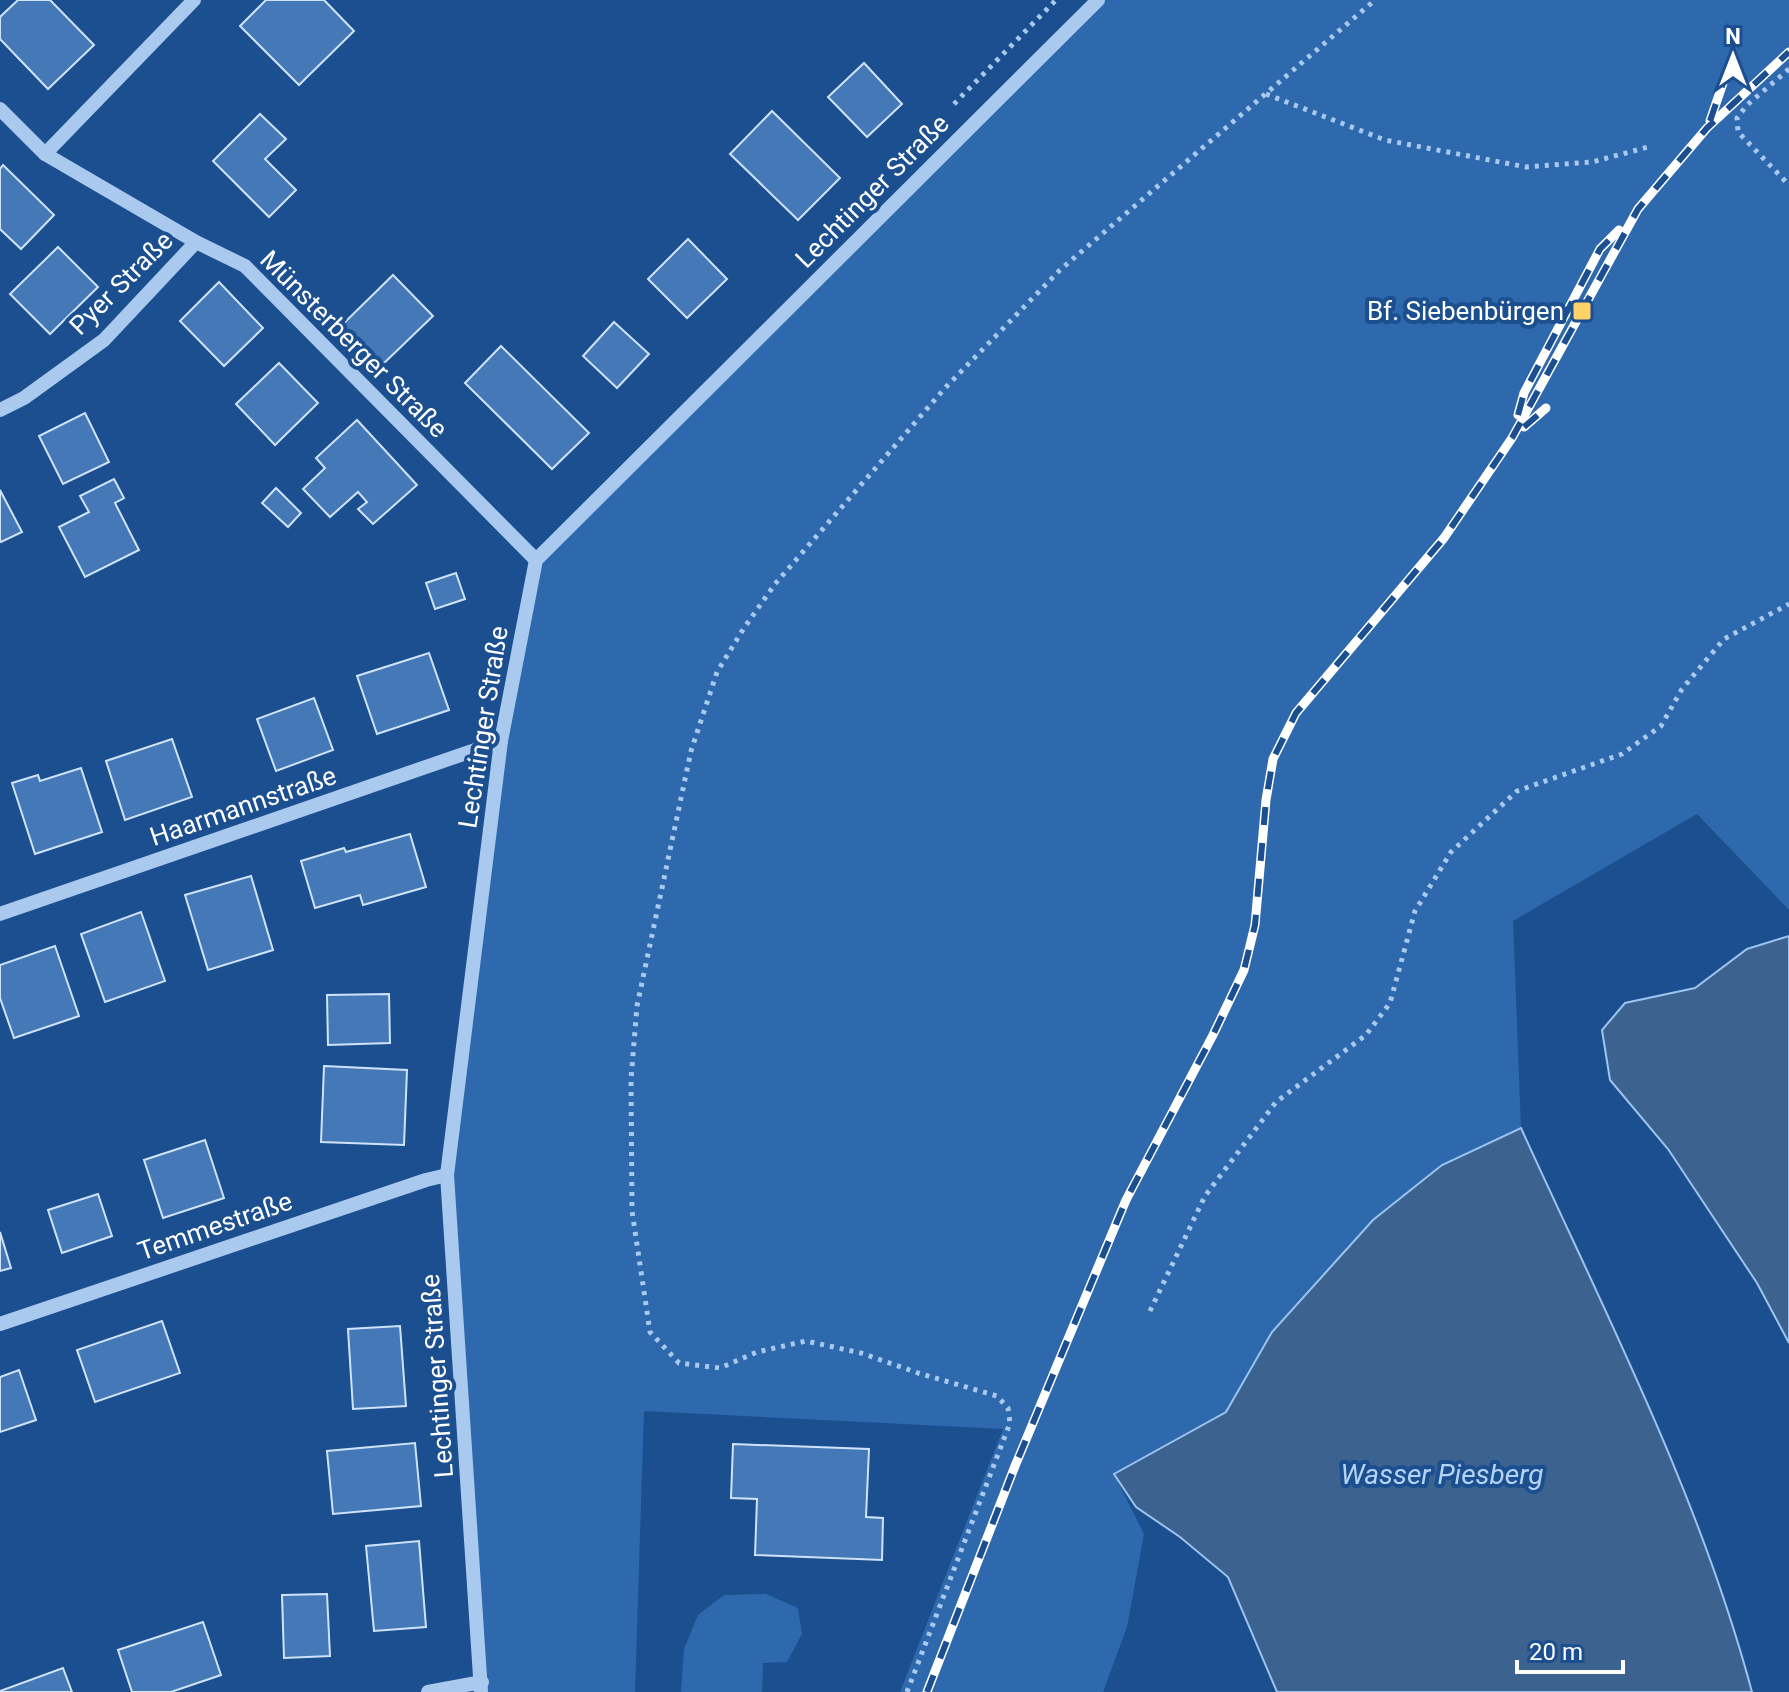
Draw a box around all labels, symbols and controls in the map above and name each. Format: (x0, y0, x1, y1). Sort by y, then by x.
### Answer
north arrow (1693, 16, 1773, 96)
text: N (1725, 24, 1741, 49)
street label: Lechtinger Straße (789, 108, 955, 274)
street label: Pyer Straße (63, 225, 179, 341)
street label: Münsterberger Straße (254, 244, 454, 444)
place label: Bf. Siebenbürgen (1367, 296, 1564, 326)
marker: Bf. Siebenbürgen (1571, 300, 1593, 322)
street label: Lechtinger Straße (452, 624, 514, 830)
street label: Haarmannstraße (146, 760, 340, 852)
street label: Temmestraße (134, 1186, 296, 1266)
street label: Lechtinger Straße (415, 1273, 459, 1479)
water label: Wasser Piesberg (1341, 1458, 1543, 1491)
scale bar (1517, 1624, 1623, 1674)
text: 20 m (1529, 1638, 1583, 1666)

